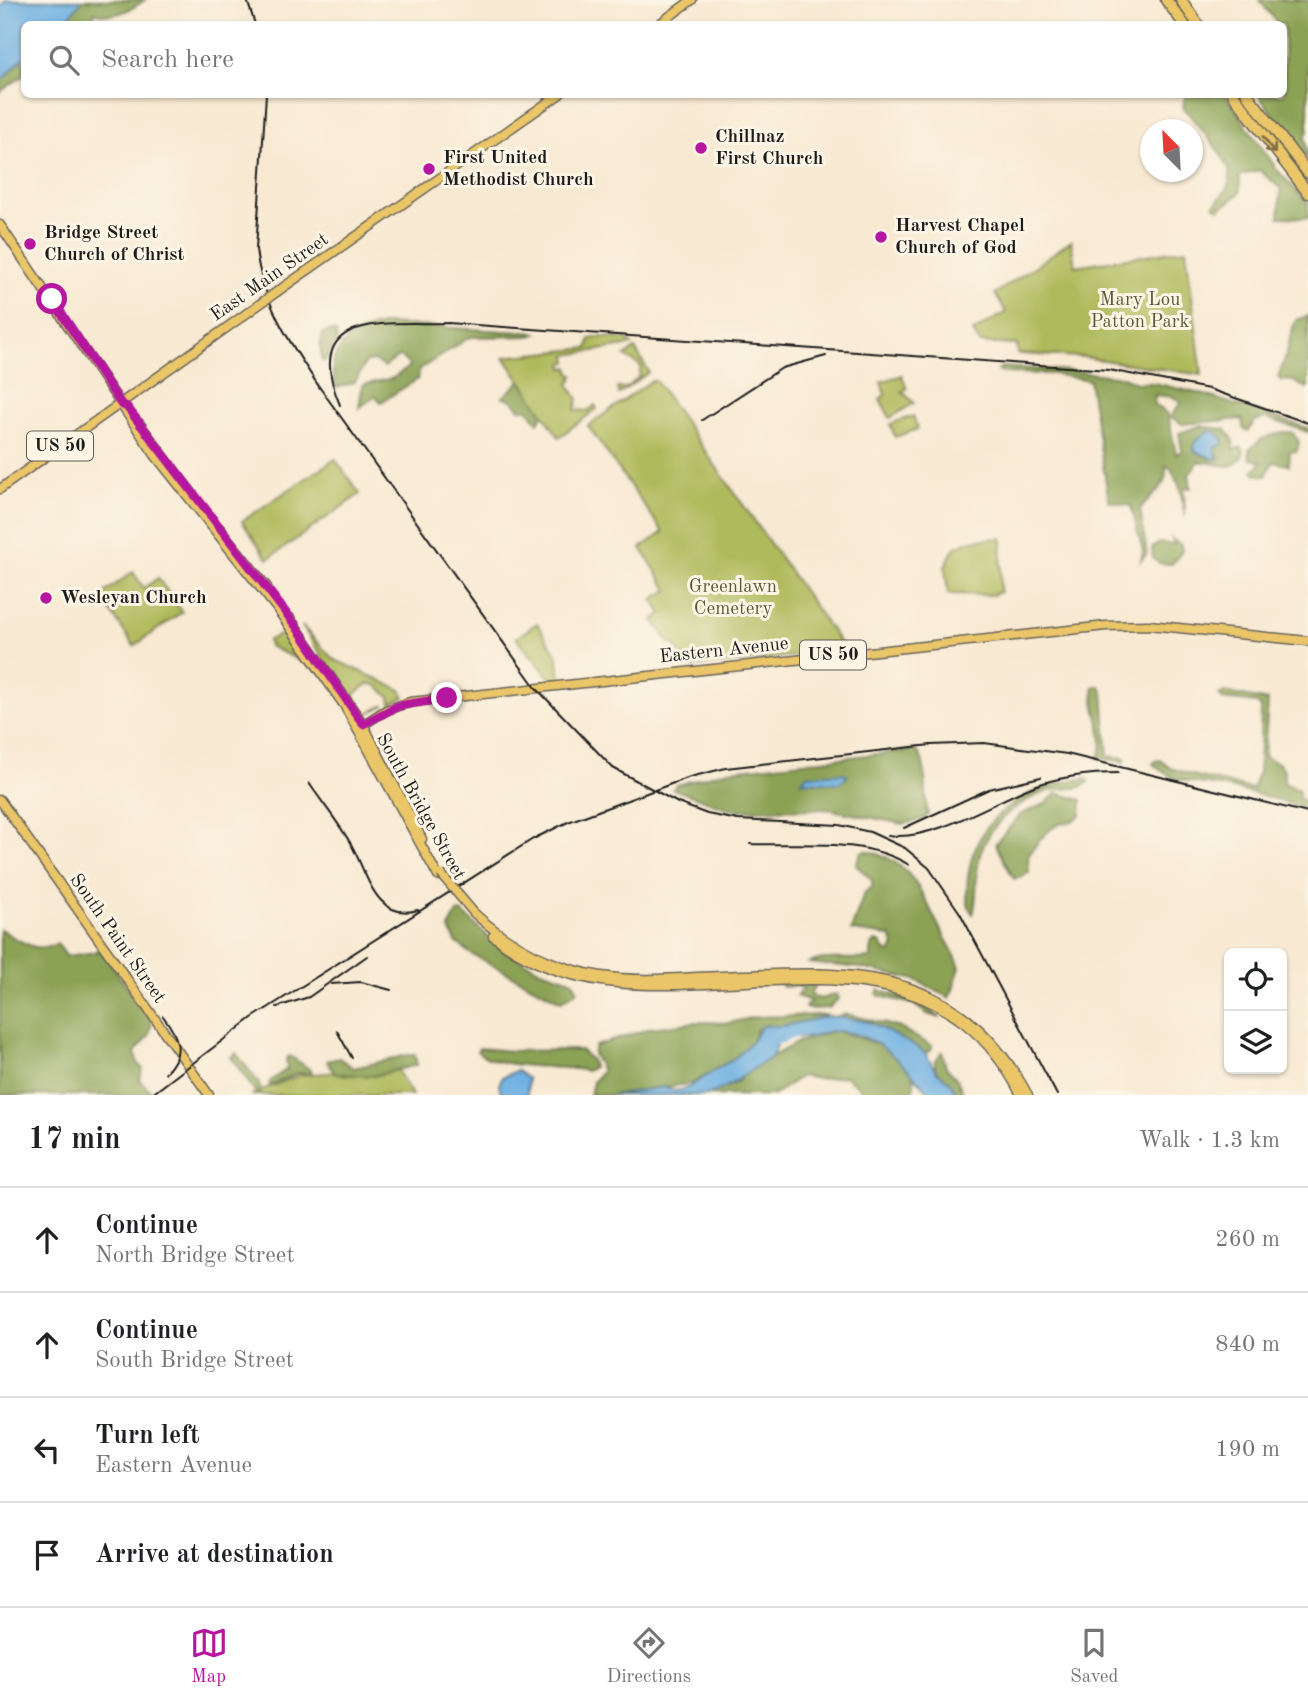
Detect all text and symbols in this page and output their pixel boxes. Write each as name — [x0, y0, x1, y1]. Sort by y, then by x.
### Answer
search box — [21, 21, 1287, 98]
icon: search — [45, 41, 83, 79]
text: Search here — [101, 47, 234, 73]
north arrow — [1140, 119, 1203, 182]
place label: Chillnaz First Church — [715, 128, 824, 169]
one-way arrow — [1262, 135, 1276, 154]
marker: Chillnaz First Church — [693, 140, 709, 156]
place label: First United Methodist Church — [443, 149, 594, 190]
marker: First United Methodist Church — [421, 161, 437, 177]
place label: Harvest Chapel Church of God — [895, 217, 1025, 258]
place label: Bridge Street Church of Christ — [44, 224, 184, 265]
marker: Harvest Chapel Church of God — [873, 229, 889, 245]
street label: East Main Street — [208, 230, 332, 326]
marker: Bridge Street Church of Christ — [22, 236, 38, 252]
route start — [36, 283, 67, 314]
park label: Mary Lou Patton Park — [1091, 291, 1190, 332]
road number: US 50 — [27, 432, 93, 461]
park label: Greenlawn Cemetery — [689, 578, 777, 619]
place label: Wesleyan Church — [60, 589, 207, 608]
marker: Wesleyan Church — [38, 590, 54, 606]
street label: Eastern Avenue — [658, 635, 790, 667]
road number: US 50 — [800, 640, 866, 670]
route end — [431, 682, 462, 713]
street label: South Bridge Street — [372, 731, 468, 883]
street label: South Paint Street — [65, 871, 169, 1007]
map controls — [1224, 948, 1287, 1074]
button: locate — [1224, 948, 1287, 1011]
button: layers — [1224, 1011, 1287, 1074]
text: 17 min — [28, 1125, 121, 1155]
text: Walk · 1.3 km — [1139, 1129, 1280, 1152]
text: Continue — [95, 1213, 198, 1239]
icon: ahead — [28, 1221, 66, 1259]
text: 260 m — [1215, 1228, 1280, 1251]
text: North Bridge Street — [95, 1244, 294, 1267]
text: Continue — [95, 1318, 198, 1344]
icon: ahead — [28, 1326, 66, 1364]
text: 840 m — [1215, 1333, 1280, 1356]
text: South Bridge Street — [95, 1349, 294, 1372]
text: Turn left — [95, 1423, 200, 1449]
icon: left — [28, 1431, 66, 1469]
text: 190 m — [1215, 1438, 1280, 1461]
text: Eastern Avenue — [95, 1454, 252, 1477]
icon: arrive — [28, 1536, 66, 1574]
text: Arrive at destination — [95, 1542, 334, 1568]
tab: Map — [190, 1624, 228, 1689]
tab: Directions — [607, 1624, 691, 1689]
tab: Saved — [1070, 1624, 1118, 1689]

